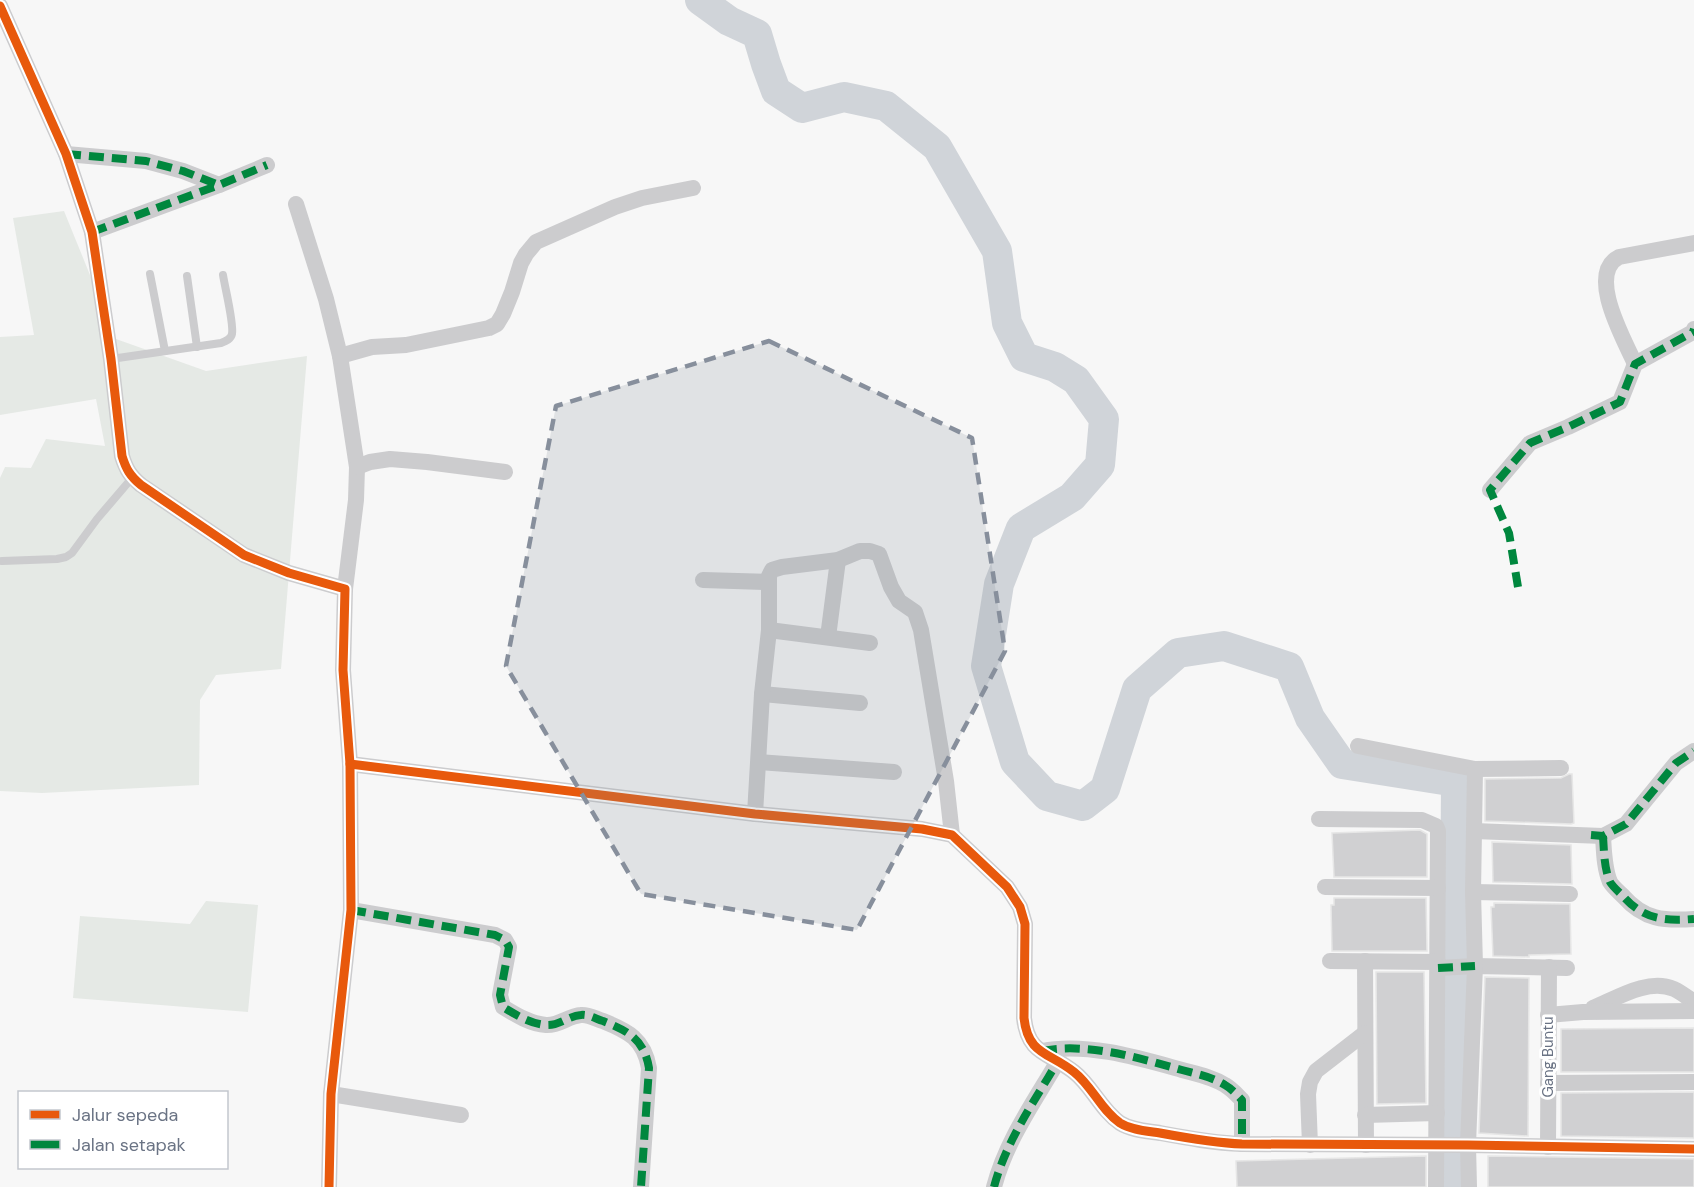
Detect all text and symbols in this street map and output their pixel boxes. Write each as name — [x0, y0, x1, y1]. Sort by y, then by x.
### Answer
street label: Gang Buntu — [1538, 1016, 1558, 1098]
legend — [18, 1091, 228, 1169]
text: Jalur sepeda — [72, 1103, 178, 1127]
text: Jalan setapak — [72, 1133, 186, 1157]

